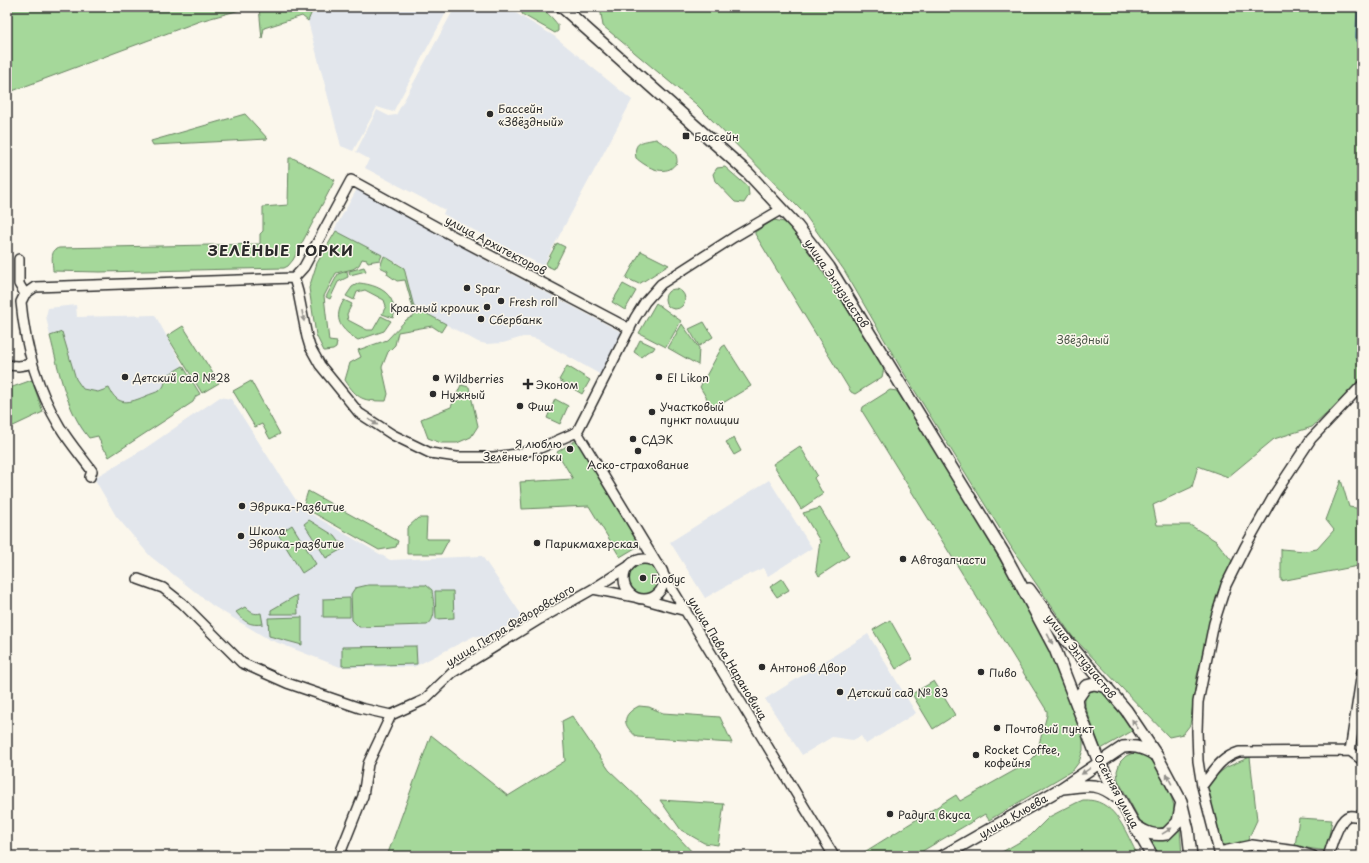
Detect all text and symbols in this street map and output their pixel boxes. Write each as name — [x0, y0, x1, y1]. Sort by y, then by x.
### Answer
place label: Бассейн «Звёздный» — [498, 100, 564, 130]
marker: Бассейн «Звёздный» — [485, 109, 495, 119]
place label: Бассейн — [694, 128, 739, 145]
marker: Бассейн — [681, 131, 691, 141]
street label: улица Архитекторов — [442, 211, 550, 279]
street label: улица Энтузиастов — [801, 235, 873, 331]
district label: ЗЕЛЁНЫЕ ГОРКИ — [207, 238, 354, 261]
place label: Spar — [475, 280, 500, 297]
marker: Spar — [462, 283, 472, 293]
place label: Fresh roll — [509, 293, 557, 310]
marker: Fresh roll — [496, 296, 506, 306]
place label: Красный кролик — [390, 299, 479, 316]
marker: Красный кролик — [482, 302, 492, 312]
one-way arrow — [300, 310, 306, 322]
place label: Сбербанк — [489, 311, 543, 328]
marker: Сбербанк — [476, 314, 486, 324]
park label: Звёздный — [1057, 331, 1109, 348]
place label: Детский сад №28 — [132, 369, 231, 386]
place label: El Likon — [667, 369, 709, 386]
place label: Wildberries — [444, 370, 504, 387]
marker: Детский сад №28 — [120, 372, 130, 382]
marker: El Likon — [654, 372, 664, 382]
marker: Wildberries — [431, 373, 441, 383]
place label: Эконом — [536, 376, 578, 393]
marker: Эконом — [523, 379, 533, 389]
place label: Нужный — [441, 386, 485, 403]
marker: Нужный — [428, 389, 438, 399]
place label: Фиш — [528, 398, 554, 415]
place label: Участковый пункт полиции — [660, 398, 739, 428]
marker: Фиш — [515, 401, 525, 411]
marker: Участковый пункт полиции — [647, 407, 657, 417]
one-way arrow — [367, 418, 378, 426]
place label: СДЭК — [641, 431, 674, 448]
marker: СДЭК — [628, 434, 638, 444]
place label: Я люблю Зелёные Горки — [483, 435, 562, 465]
marker: Я люблю Зелёные Горки — [565, 444, 575, 454]
marker: Аско-страхование — [633, 446, 643, 456]
place label: Аско-страхование — [587, 456, 689, 473]
place label: Эврика-Развитие — [250, 498, 345, 515]
marker: Эврика-Развитие — [237, 501, 247, 511]
place label: Школа Эврика-развитие — [249, 522, 344, 552]
marker: Школа Эврика-развитие — [236, 531, 246, 541]
place label: Парикмахерская — [545, 535, 639, 552]
marker: Парикмахерская — [532, 538, 542, 548]
place label: Автозапчасти — [911, 551, 986, 568]
marker: Автозапчасти — [898, 554, 908, 564]
place label: Глобус — [651, 570, 685, 587]
marker: Глобус — [638, 573, 648, 583]
street label: улица Петра Федоровского — [442, 580, 578, 670]
street label: улица Павла Нарановича — [684, 593, 772, 723]
street label: улица Энтузиастов — [1042, 610, 1120, 702]
one-way arrow — [1046, 633, 1053, 645]
place label: Антонов Двор — [770, 659, 847, 676]
marker: Антонов Двор — [757, 662, 767, 672]
place label: Пиво — [989, 664, 1017, 681]
marker: Пиво — [976, 667, 986, 677]
place label: Детский сад № 83 — [847, 684, 948, 701]
marker: Детский сад № 83 — [835, 687, 845, 697]
one-way arrow — [1131, 719, 1139, 729]
place label: Почтовый пункт — [1005, 720, 1094, 737]
marker: Почтовый пункт — [992, 723, 1002, 733]
place label: Rocket Coffee, кофейня — [984, 741, 1060, 771]
marker: Rocket Coffee, кофейня — [971, 750, 981, 760]
street label: Осенняя улица — [1090, 751, 1144, 831]
one-way arrow — [1081, 767, 1091, 775]
one-way arrow — [1166, 773, 1173, 785]
street label: улица Клюева — [976, 789, 1051, 843]
place label: Радуга вкуса — [898, 806, 971, 823]
marker: Радуга вкуса — [885, 809, 895, 819]
one-way arrow — [1161, 828, 1173, 835]

